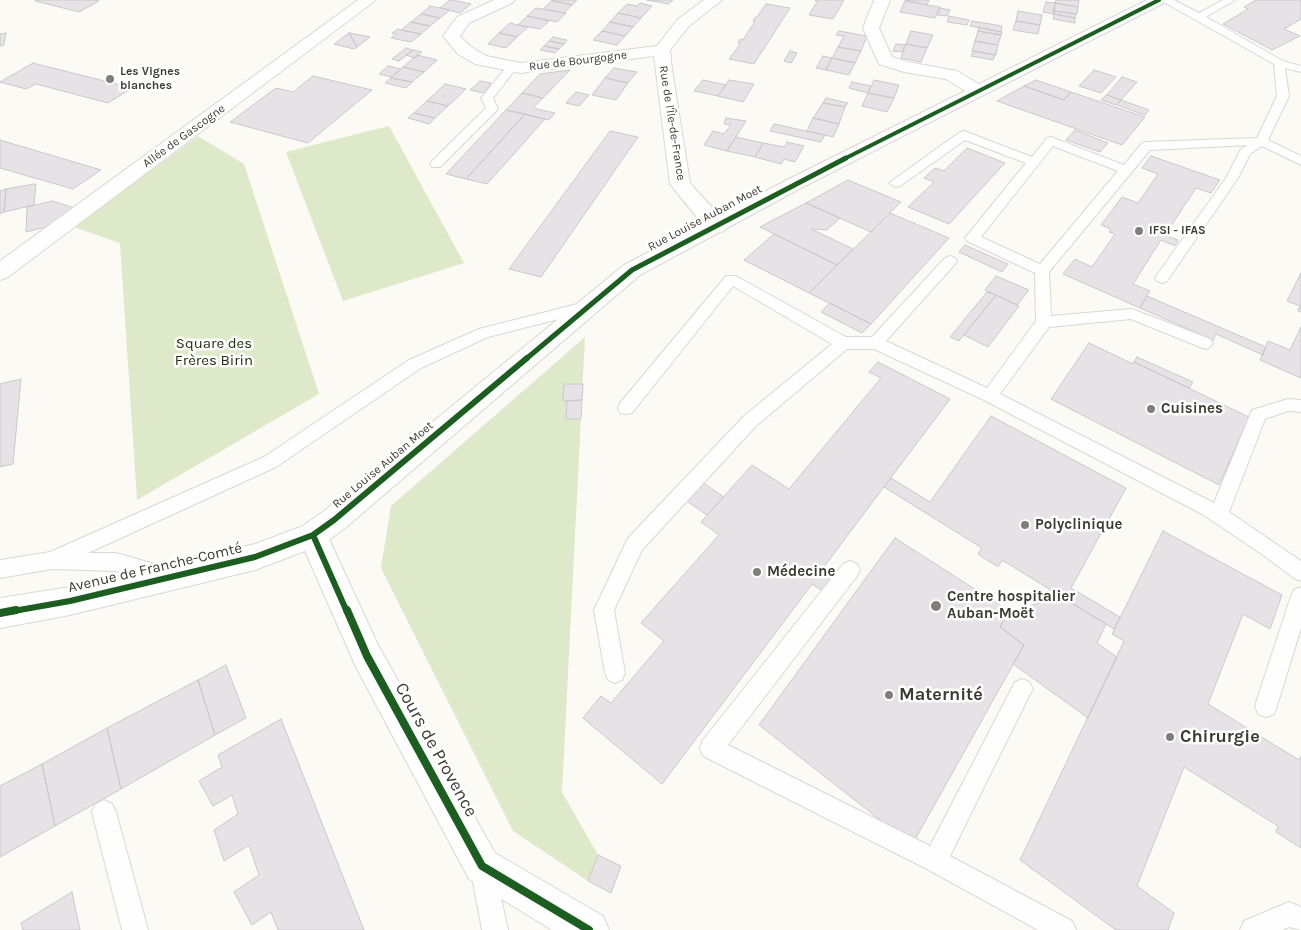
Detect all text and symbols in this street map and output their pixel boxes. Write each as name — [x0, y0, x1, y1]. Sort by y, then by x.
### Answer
street label: Rue de Bourgogne — [528, 48, 628, 74]
place label: Les Vignes blanches — [120, 65, 180, 93]
street label: Rue de l'Île-de-France — [656, 65, 688, 181]
marker: Les Vignes blanches — [104, 73, 116, 85]
street label: Allée de Gascogne — [140, 101, 228, 171]
street label: Rue Louise Auban Moet — [645, 182, 765, 254]
place label: IFSI - IFAS — [1149, 224, 1206, 238]
marker: IFSI - IFAS — [1133, 225, 1145, 237]
park label: Square des Frères Birin — [175, 335, 253, 370]
place label: Cuisines — [1161, 400, 1223, 418]
marker: Cuisines — [1145, 403, 1157, 415]
street label: Rue Louise Auban Moet — [330, 419, 436, 511]
place label: Polyclinique — [1035, 516, 1123, 534]
marker: Polyclinique — [1019, 519, 1031, 531]
street label: Avenue de Franche-Comté — [66, 539, 244, 597]
place label: Médecine — [767, 563, 835, 581]
marker: Médecine — [751, 566, 763, 578]
place label: Centre hospitalier Auban-Moët — [947, 588, 1075, 623]
marker: Centre hospitalier Auban-Moët — [929, 599, 943, 613]
street label: Cours de Provence — [390, 679, 482, 821]
place label: Maternité — [899, 684, 983, 706]
marker: Maternité — [883, 689, 895, 701]
place label: Chirurgie — [1180, 726, 1260, 748]
marker: Chirurgie — [1164, 731, 1176, 743]

